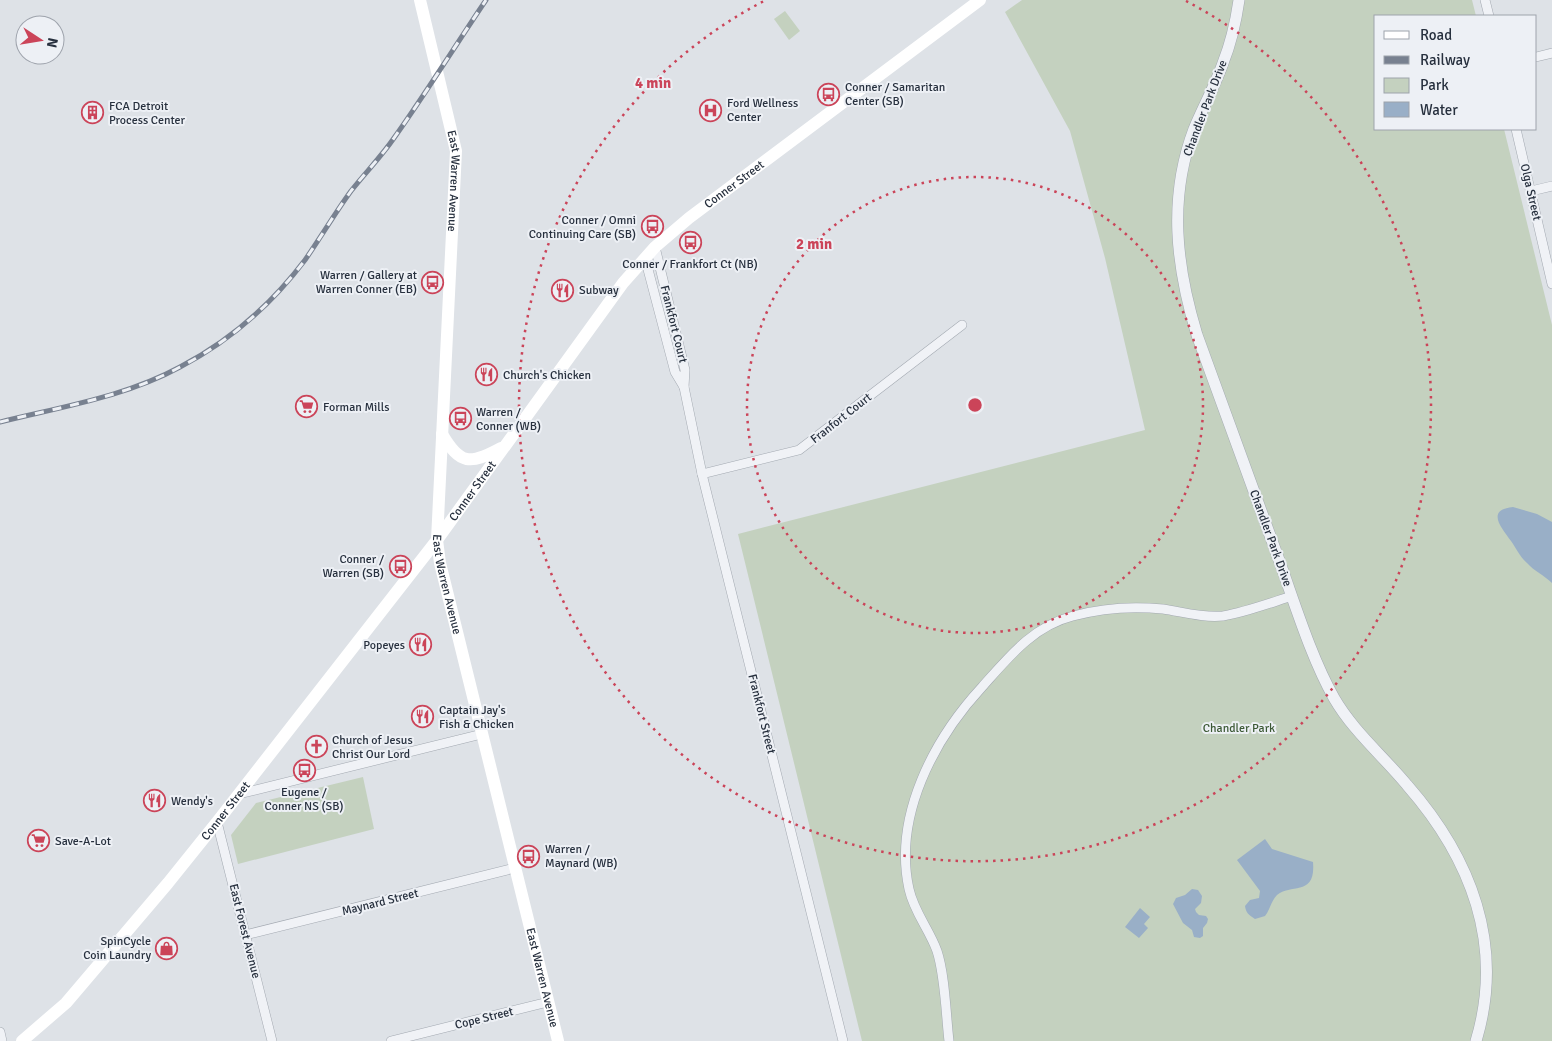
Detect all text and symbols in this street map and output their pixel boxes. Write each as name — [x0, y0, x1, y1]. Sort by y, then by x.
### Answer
north arrow — [15, 15, 65, 65]
legend — [1374, 15, 1537, 130]
text: Road — [1420, 26, 1452, 44]
text: N — [43, 36, 62, 49]
text: Railway — [1420, 51, 1470, 69]
street label: Chandler Park Drive — [1180, 58, 1231, 158]
text: 4 min — [635, 74, 671, 92]
text: Park — [1420, 76, 1449, 94]
place label: Conner / Samaritan Center (SB) — [845, 80, 945, 109]
bus stop icon: Conner / Samaritan Center (SB) — [817, 82, 841, 106]
place label: Ford Wellness Center — [727, 96, 798, 125]
hospital icon: Ford Wellness Center — [699, 98, 723, 122]
place label: FCA Detroit Process Center — [109, 99, 186, 128]
building icon: FCA Detroit Process Center — [81, 101, 105, 125]
text: Water — [1420, 101, 1458, 119]
street label: East Warren Avenue — [443, 129, 463, 232]
street label: Conner Street — [702, 157, 767, 212]
street label: Olga Street — [1517, 162, 1544, 222]
place label: Conner / Omni Continuing Care (SB) — [529, 213, 636, 242]
bus stop icon: Conner / Omni Continuing Care (SB) — [640, 215, 664, 239]
bus stop icon: Conner / Frankfort Ct (NB) — [678, 231, 702, 255]
text: 2 min — [796, 235, 832, 253]
place label: Conner / Frankfort Ct (NB) — [622, 257, 758, 272]
place label: Warren / Gallery at Warren Conner (EB) — [316, 268, 417, 297]
bus stop icon: Warren / Gallery at Warren Conner (EB) — [421, 270, 445, 294]
restaurant icon: Subway — [551, 278, 575, 302]
place label: Subway — [579, 283, 619, 298]
street label: Frankfort Court — [657, 284, 690, 364]
restaurant icon: Church's Chicken — [475, 363, 499, 387]
place label: Church's Chicken — [503, 368, 591, 383]
street label: Franfort Court — [808, 390, 875, 447]
supermarket icon: Forman Mills — [295, 395, 319, 419]
centre of rings — [966, 396, 984, 414]
place label: Forman Mills — [323, 400, 390, 415]
place label: Warren / Conner (WB) — [476, 405, 541, 434]
bus stop icon: Warren / Conner (WB) — [448, 407, 472, 431]
street label: Conner Street — [446, 458, 500, 524]
street label: Chandler Park Drive — [1246, 488, 1295, 589]
street label: East Warren Avenue — [429, 534, 464, 636]
place label: Conner / Warren (SB) — [322, 552, 384, 581]
bus stop icon: Conner / Warren (SB) — [388, 554, 412, 578]
restaurant icon: Popeyes — [409, 633, 433, 657]
place label: Popeyes — [363, 638, 405, 653]
street label: Frankfort Street — [744, 673, 779, 756]
place label: Captain Jay's Fish & Chicken — [439, 703, 514, 732]
restaurant icon: Captain Jay's Fish & Chicken — [411, 705, 435, 729]
park label: Chandler Park — [1203, 721, 1275, 736]
place label: Church of Jesus Christ Our Lord — [332, 733, 413, 762]
church icon: Church of Jesus Christ Our Lord — [304, 735, 328, 759]
bus stop icon: Eugene / Conner NS (SB) — [292, 759, 316, 783]
street label: Conner Street — [198, 779, 254, 844]
place label: Eugene / Conner NS (SB) — [265, 785, 343, 814]
restaurant icon: Wendy's — [143, 789, 167, 813]
place label: Wendy's — [171, 794, 213, 809]
supermarket icon: Save-A-Lot — [27, 829, 51, 853]
place label: Save-A-Lot — [55, 834, 111, 849]
place label: Warren / Maynard (WB) — [545, 842, 618, 871]
bus stop icon: Warren / Maynard (WB) — [517, 844, 541, 868]
street label: East Forest Avenue — [226, 882, 264, 980]
street label: Maynard Street — [340, 886, 420, 919]
street label: East Warren Avenue — [522, 926, 561, 1029]
place label: SpinCycle Coin Laundry — [83, 934, 151, 963]
shop icon: SpinCycle Coin Laundry — [155, 936, 179, 960]
street label: Cope Street — [453, 1004, 515, 1033]

